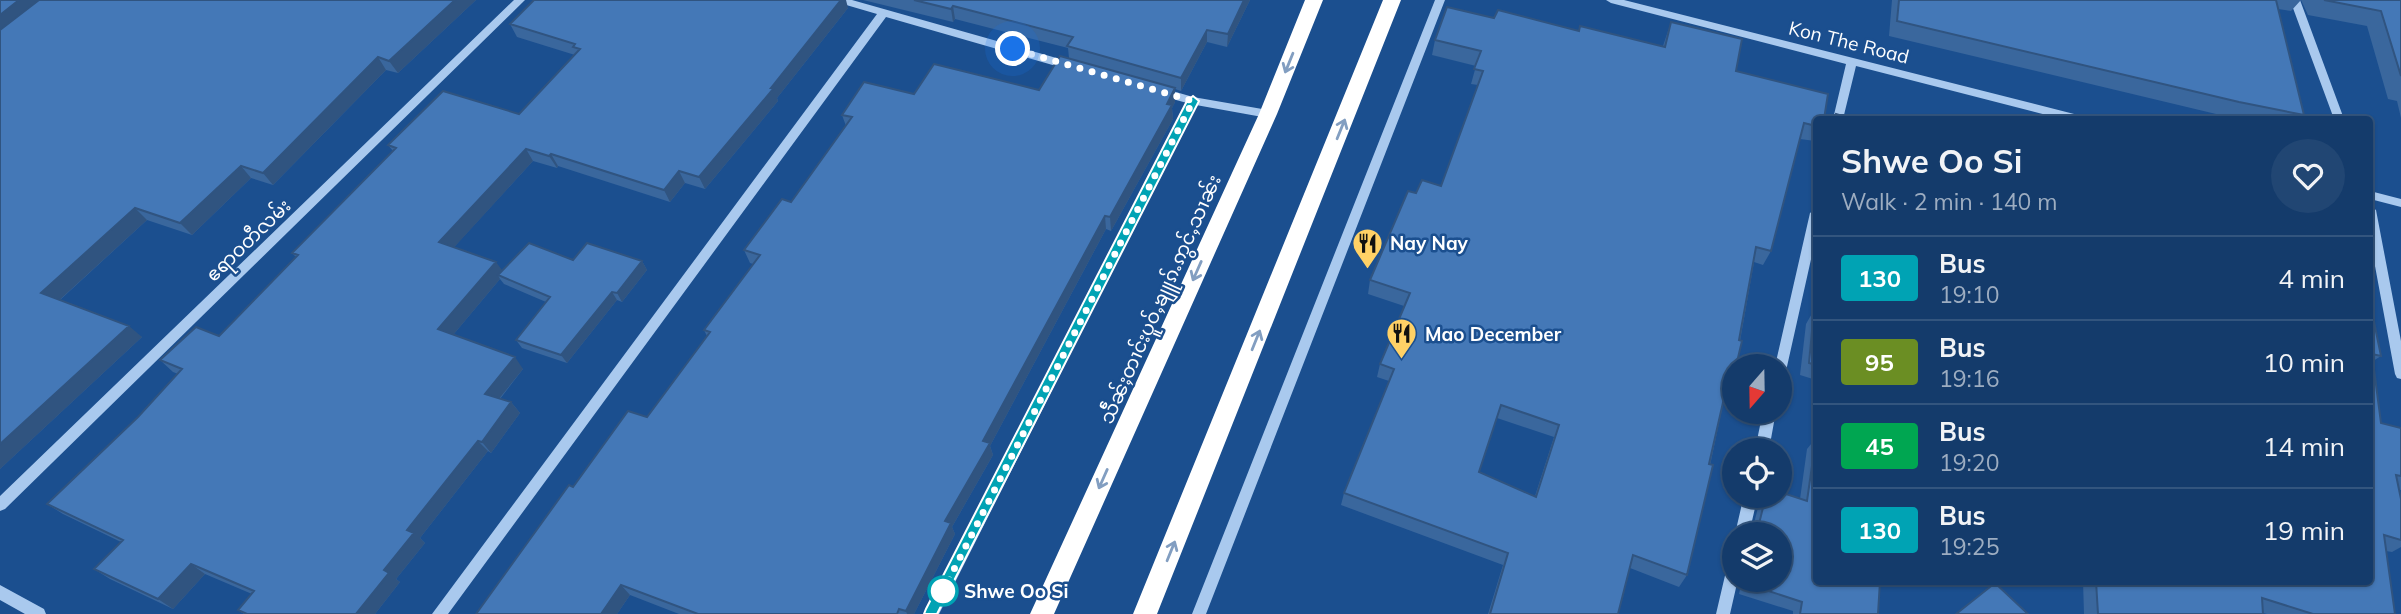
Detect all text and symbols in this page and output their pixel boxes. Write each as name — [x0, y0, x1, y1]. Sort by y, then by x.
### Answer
street label: Kon The Road — [1786, 15, 1912, 69]
your location — [995, 31, 1030, 66]
one-way arrow — [1281, 52, 1294, 74]
one-way arrow — [1335, 118, 1348, 140]
button: heart — [2271, 139, 2345, 213]
text: Shwe Oo Si — [1841, 140, 2022, 181]
street label: သဵႅၼ်ႈတၢင်းပူဝ်ႇၶျူၵ်ႉဢွင်ႇသၢၼ်း — [1092, 170, 1230, 429]
text: Walk · 2 min · 140 m — [1841, 187, 2058, 216]
street label: ဧရာဝတီလမ်း — [199, 192, 298, 289]
restaurant icon: Nay Nay — [1350, 226, 1384, 270]
place label: Nay Nay — [1390, 231, 1469, 255]
text: Bus — [1939, 247, 1985, 280]
one-way arrow — [1190, 260, 1203, 282]
text: 4 min — [2278, 262, 2345, 295]
text: 130 — [1858, 263, 1901, 293]
text: 19:10 — [1939, 280, 1999, 309]
restaurant icon: Mao December — [1385, 317, 1419, 361]
place label: Mao December — [1425, 322, 1562, 346]
one-way arrow — [1250, 329, 1263, 351]
text: Bus — [1939, 331, 1985, 364]
text: 10 min — [2263, 346, 2345, 379]
text: 95 — [1865, 347, 1894, 377]
north arrow — [1722, 354, 1792, 424]
map controls — [1722, 354, 1792, 592]
text: 19:16 — [1939, 364, 1999, 393]
text: Bus — [1939, 415, 1985, 448]
text: 14 min — [2263, 430, 2345, 463]
text: 45 — [1865, 431, 1894, 461]
button: locate — [1722, 438, 1792, 508]
text: 19:20 — [1939, 448, 1999, 477]
one-way arrow — [1096, 468, 1109, 489]
text: Bus — [1939, 499, 1985, 532]
text: 19 min — [2263, 514, 2345, 547]
text: 130 — [1858, 515, 1901, 545]
button: layers — [1722, 522, 1792, 592]
text: 19:25 — [1939, 532, 1999, 561]
one-way arrow — [1165, 540, 1178, 562]
marker: Shwe Oo Si — [928, 576, 958, 606]
place label: Shwe Oo Si — [964, 579, 1068, 603]

